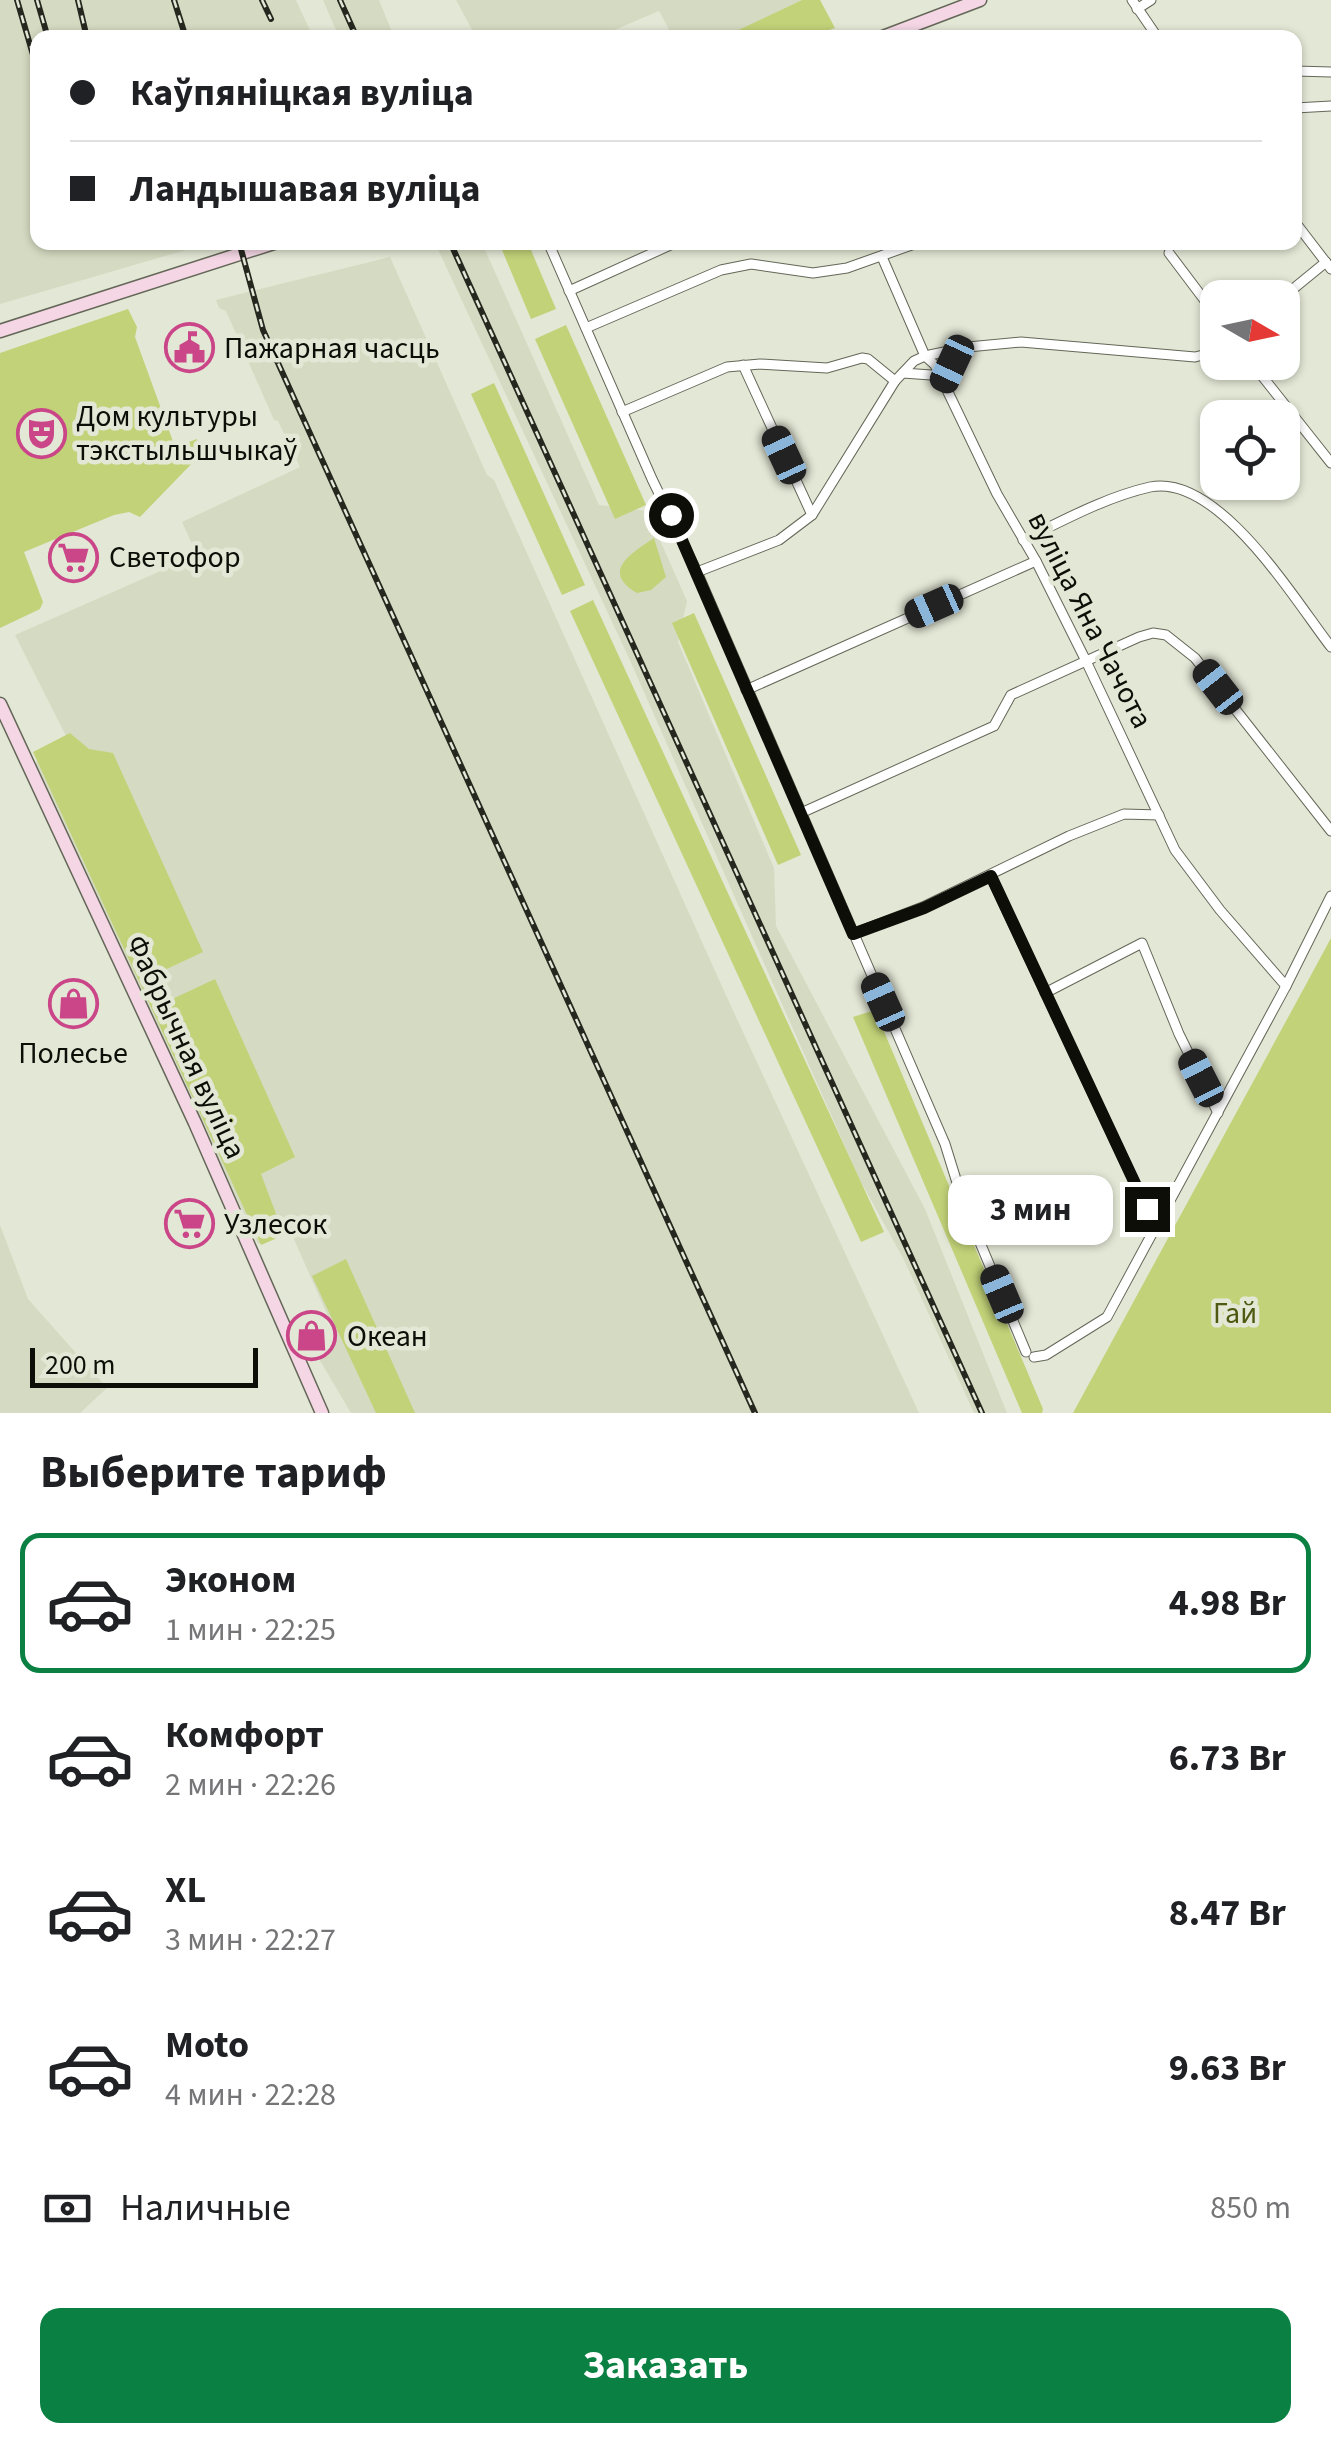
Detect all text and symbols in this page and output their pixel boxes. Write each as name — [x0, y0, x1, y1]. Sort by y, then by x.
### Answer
text: Каўпяніцкая вуліца — [130, 66, 474, 120]
text: Ландышавая вуліца — [130, 162, 481, 216]
north arrow — [1200, 280, 1300, 380]
map controls — [1200, 280, 1300, 500]
public building icon: Пажарная часць — [163, 322, 215, 374]
place label: Пажарная часць — [224, 327, 440, 370]
car — [926, 330, 978, 398]
place label: Дом культуры тэкстыльшчыкаў — [76, 395, 297, 472]
button: locate — [1200, 400, 1300, 500]
theatre icon: Дом культуры тэкстыльшчыкаў — [15, 407, 67, 459]
car — [758, 421, 810, 489]
route start — [649, 493, 694, 538]
street label: вуліца Яна Чачота — [1017, 504, 1163, 736]
supermarket icon: Светофор — [48, 531, 100, 583]
place label: Светофор — [109, 536, 241, 579]
car — [900, 580, 968, 632]
car — [1188, 654, 1248, 720]
street label: Фабрычная вуліца — [115, 928, 257, 1166]
car — [857, 968, 909, 1036]
shop icon: Полесье — [47, 978, 99, 1030]
place label: Полесье — [18, 1032, 128, 1075]
car — [1174, 1044, 1228, 1112]
callout: 3 мин — [947, 1174, 1112, 1244]
text: 3 мин — [990, 1187, 1071, 1233]
route end — [1125, 1187, 1170, 1232]
supermarket icon: Узлесок — [163, 1198, 215, 1250]
place label: Узлесок — [224, 1203, 327, 1246]
car — [976, 1261, 1028, 1327]
park label: Гай — [1213, 1292, 1257, 1335]
shop icon: Океан — [286, 1310, 338, 1362]
place label: Океан — [347, 1315, 428, 1358]
scale bar — [30, 1343, 258, 1388]
text: 200 m — [45, 1345, 116, 1385]
text: Выберите тариф — [40, 1441, 387, 1505]
text: Эконом — [165, 1553, 296, 1607]
icon: car — [45, 1558, 135, 1648]
text: 4.98 Br — [1169, 1576, 1286, 1630]
text: 1 мин · 22:25 — [165, 1607, 336, 1653]
text: Комфорт — [165, 1708, 324, 1762]
icon: car — [45, 1713, 135, 1803]
text: 6.73 Br — [1169, 1731, 1286, 1785]
text: 2 мин · 22:26 — [165, 1762, 336, 1808]
text: XL — [165, 1863, 206, 1917]
icon: car — [45, 1868, 135, 1958]
text: 8.47 Br — [1169, 1886, 1286, 1940]
text: 3 мин · 22:27 — [165, 1917, 336, 1963]
text: Moto — [165, 2018, 249, 2072]
icon: car — [45, 2023, 135, 2113]
text: 9.63 Br — [1169, 2041, 1286, 2095]
text: 4 мин · 22:28 — [165, 2072, 336, 2118]
icon: cash — [40, 2181, 95, 2236]
text: Наличные — [120, 2181, 291, 2235]
text: 850 m — [1210, 2185, 1291, 2231]
button: Заказать — [40, 2308, 1291, 2423]

